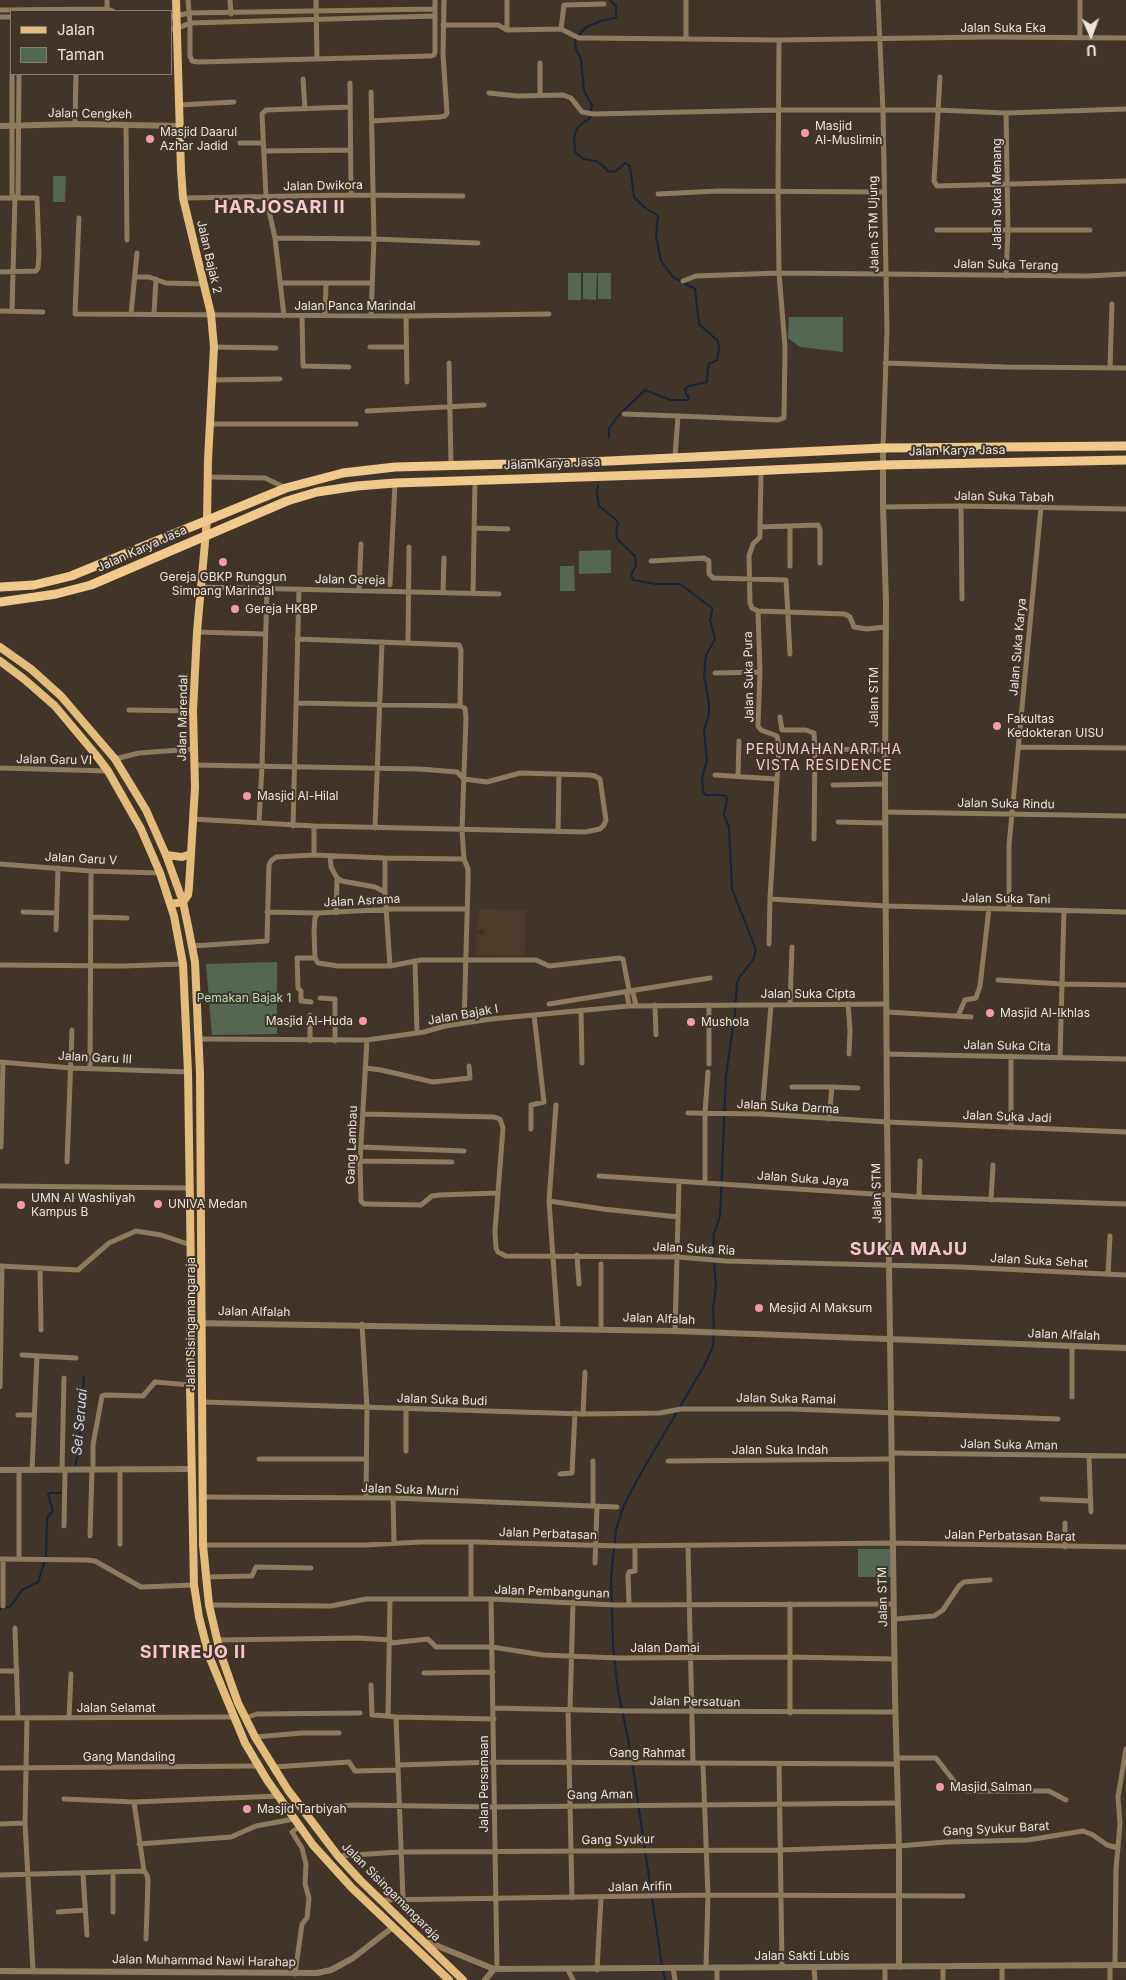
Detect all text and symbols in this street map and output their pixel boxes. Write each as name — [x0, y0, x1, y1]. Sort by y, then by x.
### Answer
legend — [10, 10, 172, 75]
north arrow — [1066, 10, 1116, 60]
text: Jalan — [57, 20, 95, 39]
street label: Jalan Suka Eka — [960, 21, 1046, 35]
text: U — [1086, 42, 1097, 59]
text: Taman — [57, 45, 104, 64]
street label: Jalan Cengkeh — [48, 106, 132, 122]
place label: Masjid Al-Muslimin — [815, 119, 882, 147]
place label: Masjid Daarul Azhar Jadid — [160, 125, 237, 153]
marker: Masjid Al-Muslimin — [799, 127, 811, 139]
marker: Masjid Daarul Azhar Jadid — [144, 133, 156, 145]
street label: Jalan Suka Menang — [990, 138, 1004, 250]
street label: Jalan STM Ujung — [866, 176, 882, 272]
street label: Jalan Dwikora — [283, 178, 363, 194]
district label: HARJOSARI II — [213, 197, 347, 219]
street label: Jalan Bajak 2 — [194, 219, 224, 295]
street label: Jalan Suka Terang — [954, 257, 1058, 273]
street label: Jalan Panca Marindal — [294, 299, 416, 313]
street label: Jalan Karya Jasa — [909, 443, 1005, 459]
street label: Jalan Karya Jasa — [503, 455, 601, 473]
street label: Jalan Suka Tabah — [954, 489, 1054, 505]
street label: Jalan Karya Jasa — [95, 523, 189, 575]
marker: Gereja GBKP Runggun Simpang Marindal — [217, 556, 229, 568]
place label: Gereja GBKP Runggun Simpang Marindal — [159, 570, 287, 598]
street label: Jalan Gereja — [315, 572, 385, 588]
street label: Jalan Suka Karya — [1007, 597, 1029, 697]
place label: Gereja HKBP — [245, 602, 318, 616]
marker: Gereja HKBP — [229, 603, 241, 615]
street label: Jalan Suka Pura — [741, 631, 757, 723]
street label: Jalan STM — [867, 667, 881, 727]
street label: Jalan Marendal — [175, 675, 191, 761]
place label: Fakultas Kedokteran UISU — [1007, 712, 1104, 740]
marker: Fakultas Kedokteran UISU — [991, 720, 1003, 732]
district label: PERUMAHAN ARTHA VISTA RESIDENCE — [744, 742, 904, 774]
street label: Jalan Garu VI — [16, 752, 92, 768]
place label: Masjid Al-Hilal — [257, 789, 339, 803]
marker: Masjid Al-Hilal — [241, 790, 253, 802]
street label: Jalan Suka Rindu — [957, 796, 1055, 812]
street label: Jalan Garu V — [44, 850, 118, 868]
street label: Jalan Suka Tani — [961, 891, 1051, 907]
street label: Jalan Asrama — [323, 892, 401, 910]
street label: Jalan Suka Cipta — [761, 987, 855, 1001]
park label: Pemakan Bajak 1 — [197, 991, 291, 1005]
street label: Jalan Bajak I — [427, 1002, 499, 1028]
place label: Masjid Al-Ikhlas — [1000, 1006, 1090, 1020]
marker: Masjid Al-Ikhlas — [984, 1007, 996, 1019]
place label: Masjid Al-Huda — [266, 1014, 353, 1028]
marker: Masjid Al-Huda — [357, 1015, 369, 1027]
place label: Mushola — [701, 1015, 749, 1029]
marker: Mushola — [685, 1016, 697, 1028]
street label: Jalan Suka Cita — [963, 1038, 1051, 1054]
street label: Jalan Garu III — [58, 1049, 132, 1067]
street label: Jalan Suka Darma — [736, 1097, 840, 1117]
street label: Gang Lambau — [343, 1105, 361, 1185]
street label: Jalan Suka Jadi — [962, 1108, 1052, 1126]
street label: Jalan STM — [869, 1163, 885, 1223]
street label: Jalan Suka Jaya — [757, 1169, 849, 1189]
place label: UMN Al Washliyah Kampus B — [31, 1191, 135, 1219]
place label: UNIVA Medan — [168, 1197, 247, 1211]
marker: UNIVA Medan — [152, 1198, 164, 1210]
marker: UMN Al Washliyah Kampus B — [15, 1199, 27, 1211]
district label: SUKA MAJU — [849, 1239, 969, 1261]
street label: Jalan Suka Ria — [652, 1240, 736, 1258]
street label: Jalan Suka Sehat — [990, 1251, 1088, 1271]
street label: Jalan Sisingamangaraja — [184, 1257, 198, 1391]
place label: Mesjid Al Maksum — [769, 1301, 872, 1315]
marker: Mesjid Al Maksum — [753, 1302, 765, 1314]
street label: Jalan Alfalah — [218, 1304, 290, 1320]
street label: Jalan Alfalah — [622, 1311, 696, 1327]
street label: Jalan Alfalah — [1027, 1327, 1101, 1343]
water label: Sei Seruai — [69, 1388, 91, 1456]
street label: Jalan Suka Budi — [397, 1391, 487, 1409]
street label: Jalan Suka Ramai — [736, 1391, 836, 1407]
street label: Jalan Suka Aman — [960, 1437, 1058, 1453]
street label: Jalan Suka Indah — [732, 1443, 828, 1457]
street label: Jalan Suka Murni — [361, 1481, 459, 1499]
street label: Jalan Perbatasan — [499, 1525, 597, 1543]
street label: Jalan Perbatasan Barat — [944, 1528, 1076, 1544]
street label: Jalan STM — [875, 1567, 891, 1627]
street label: Jalan Pembangunan — [494, 1583, 610, 1601]
street label: Jalan Damai — [630, 1641, 700, 1655]
district label: SITIREJO II — [138, 1642, 248, 1664]
street label: Jalan Persatuan — [650, 1694, 740, 1710]
street label: Jalan Selamat — [76, 1701, 156, 1715]
street label: Jalan Persamaan — [477, 1736, 491, 1832]
street label: Gang Rahmat — [609, 1746, 685, 1760]
street label: Gang Mandaling — [83, 1750, 175, 1764]
place label: Masjid Salman — [950, 1780, 1032, 1794]
marker: Masjid Salman — [934, 1781, 946, 1793]
street label: Gang Aman — [567, 1787, 633, 1803]
place label: Masjid Tarbiyah — [257, 1802, 347, 1816]
marker: Masjid Tarbiyah — [241, 1803, 253, 1815]
street label: Gang Syukur Barat — [942, 1819, 1050, 1839]
street label: Gang Syukur — [581, 1832, 655, 1848]
street label: Jalan Sisingamangaraja — [339, 1840, 443, 1944]
street label: Jalan Arifin — [608, 1879, 672, 1895]
street label: Jalan Sakti Lubis — [754, 1949, 850, 1963]
street label: Jalan Muhammad Nawi Harahap — [112, 1952, 296, 1970]

